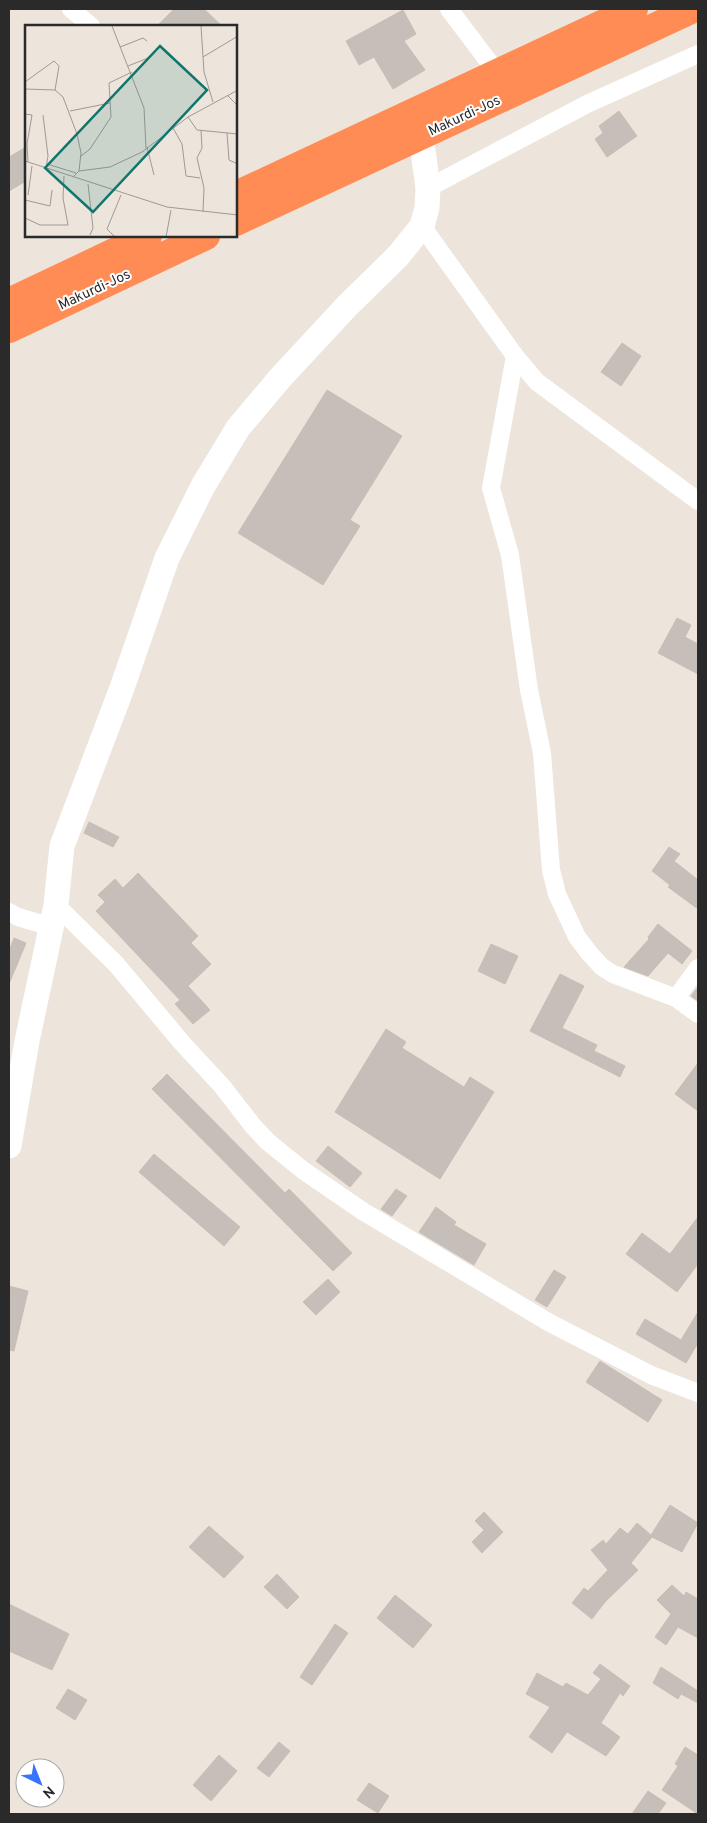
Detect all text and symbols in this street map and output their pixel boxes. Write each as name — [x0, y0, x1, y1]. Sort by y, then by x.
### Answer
inset map — [25, 25, 238, 238]
street label: Makurdi-Jos — [426, 92, 503, 140]
street label: Makurdi-Jos — [56, 266, 133, 314]
north arrow — [15, 1758, 65, 1808]
text: N — [38, 1782, 57, 1801]

